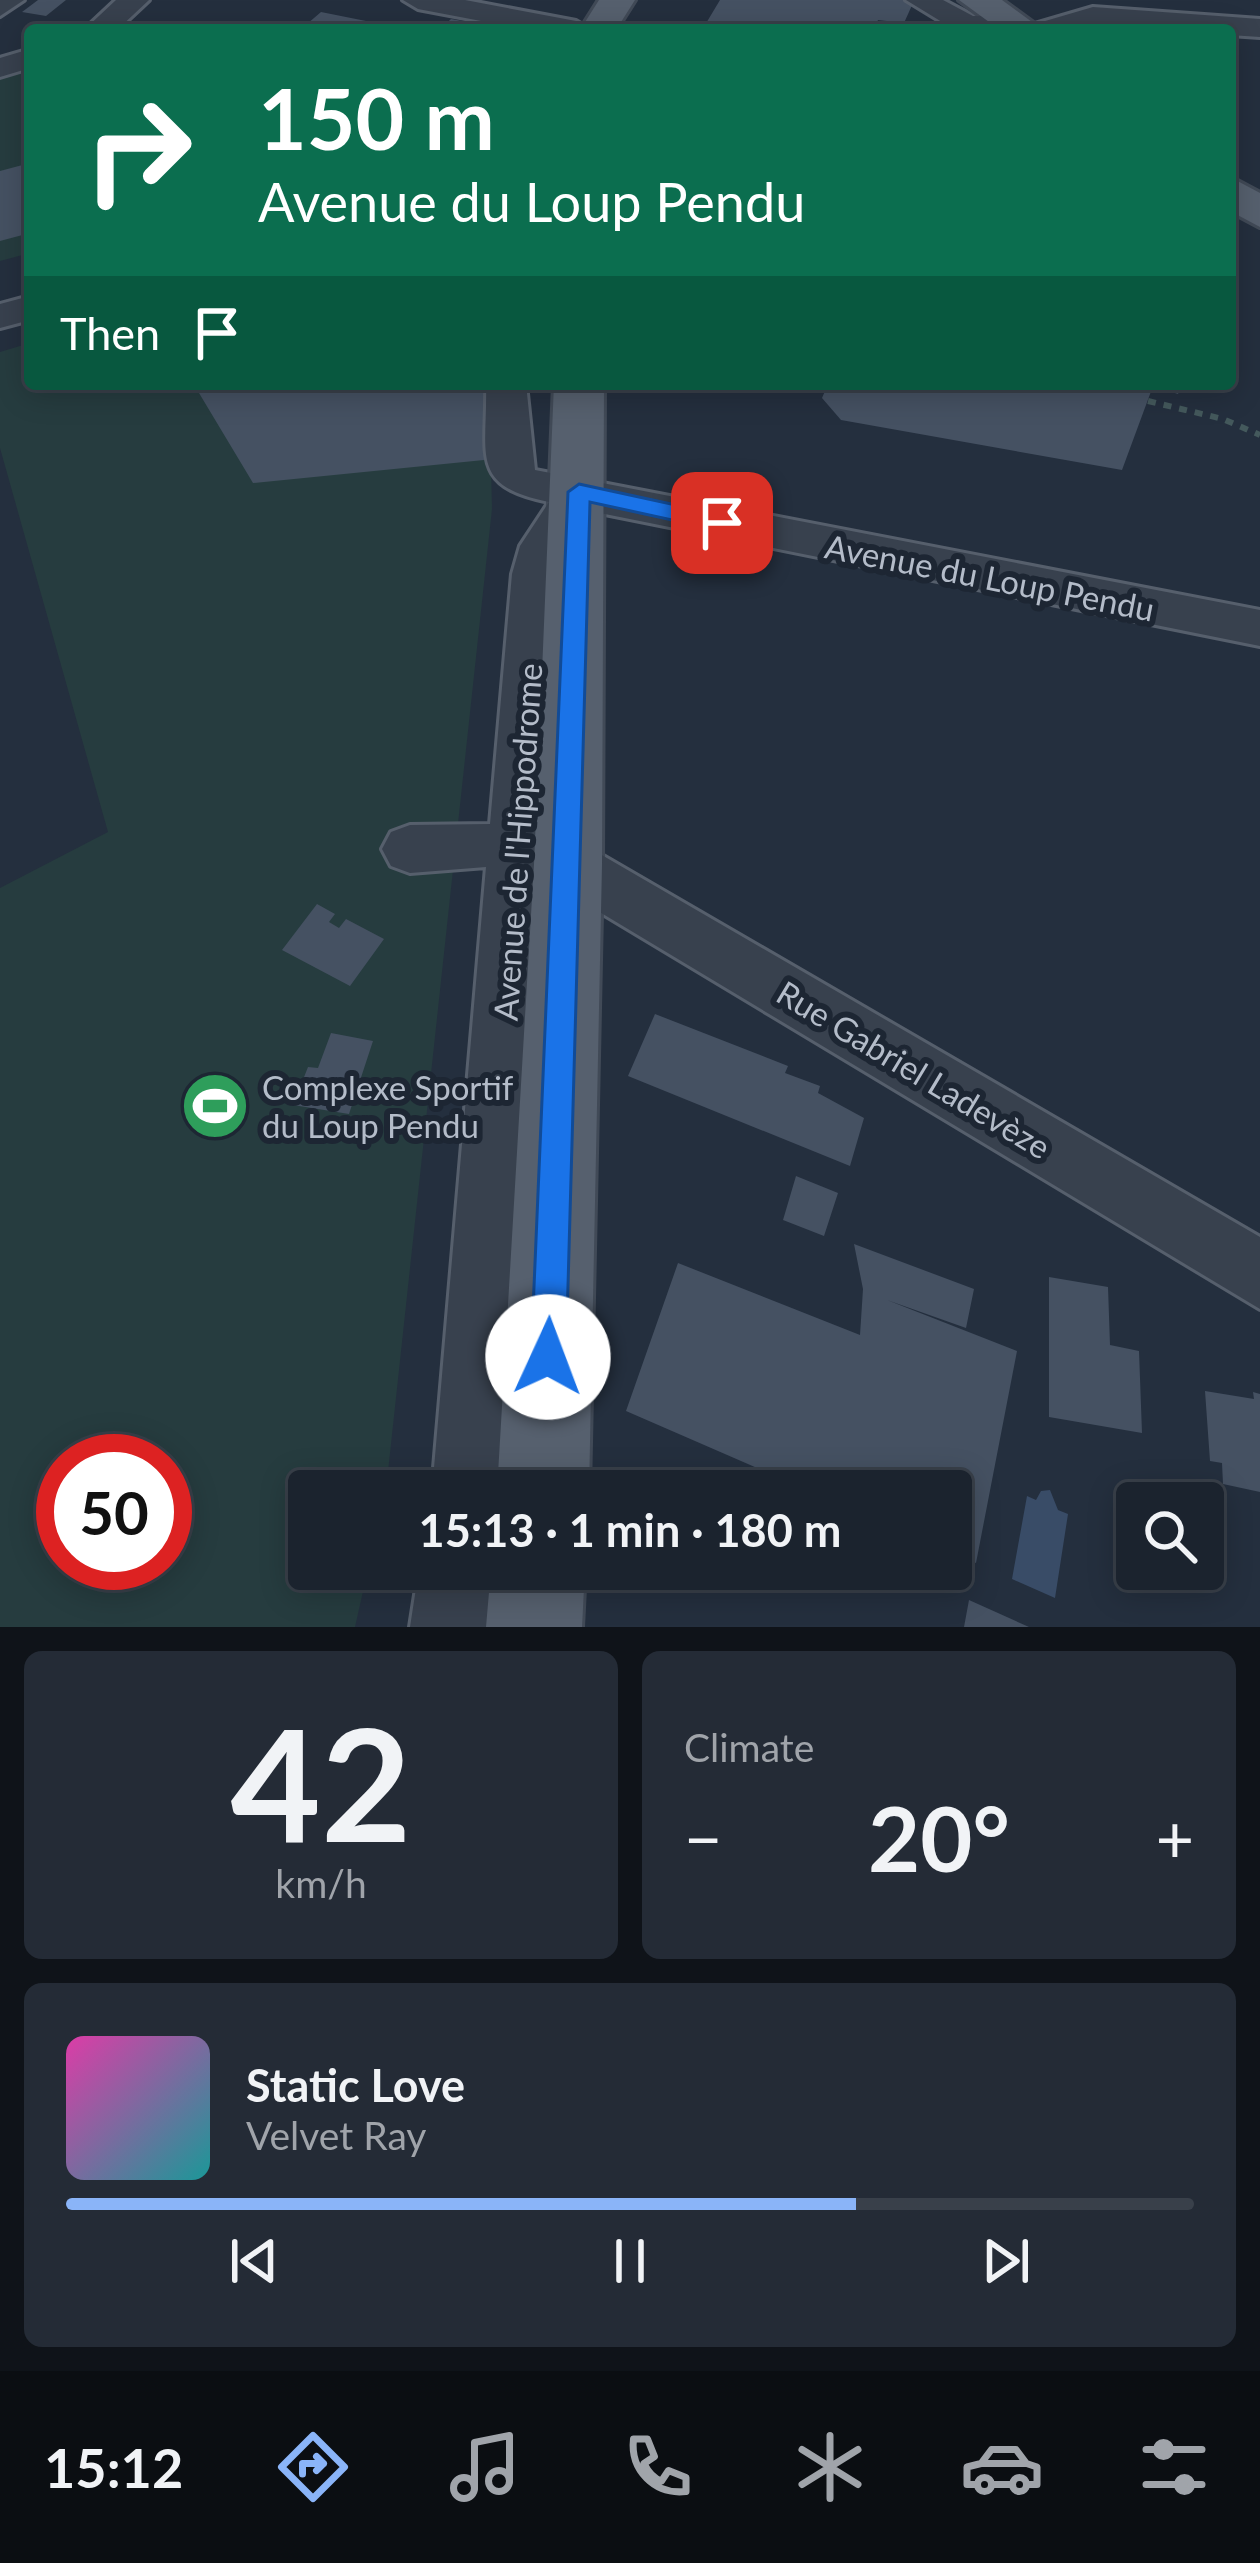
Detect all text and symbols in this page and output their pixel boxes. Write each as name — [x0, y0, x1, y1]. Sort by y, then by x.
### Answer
text: 150 m — [258, 67, 495, 168]
icon: right — [60, 72, 216, 228]
text: Avenue du Loup Pendu — [258, 169, 805, 234]
icon: arrive — [184, 300, 250, 366]
text: Then — [60, 306, 160, 360]
pin — [671, 472, 773, 574]
icon: arrive — [689, 490, 755, 556]
street label: Avenue du Loup Pendu — [822, 525, 1158, 629]
street label: Avenue de l'Hippodrome — [485, 662, 549, 1022]
street label: Rue Gabriel Ladevèze — [770, 972, 1058, 1166]
place label: Complexe Sportif du Loup Pendu — [262, 1067, 514, 1145]
sports icon: Complexe Sportif du Loup Pendu — [180, 1071, 250, 1141]
position arrow — [485, 1294, 611, 1420]
speed limit sign: 50 — [36, 1434, 192, 1590]
map controls — [1116, 1482, 1224, 1590]
button: search — [1116, 1482, 1224, 1590]
text: 15:13 · 1 min · 180 m — [419, 1503, 841, 1557]
text: 42 — [231, 1688, 411, 1875]
text: Climate — [684, 1724, 814, 1770]
text: 20° — [868, 1783, 1010, 1891]
text: − — [684, 1798, 722, 1877]
text: + — [1156, 1798, 1194, 1877]
text: km/h — [275, 1860, 367, 1906]
text: Static Love — [246, 2058, 465, 2112]
text: Velvet Ray — [246, 2112, 426, 2158]
icon: previous — [221, 2228, 287, 2294]
icon: pause — [597, 2228, 663, 2294]
icon: next — [973, 2228, 1039, 2294]
icon: directions — [271, 2425, 355, 2509]
icon: music — [443, 2425, 527, 2509]
icon: phone — [616, 2425, 700, 2509]
icon: climate — [788, 2425, 872, 2509]
icon: car — [960, 2425, 1044, 2509]
icon: filters — [1132, 2425, 1216, 2509]
text: 15:12 — [44, 2435, 183, 2500]

